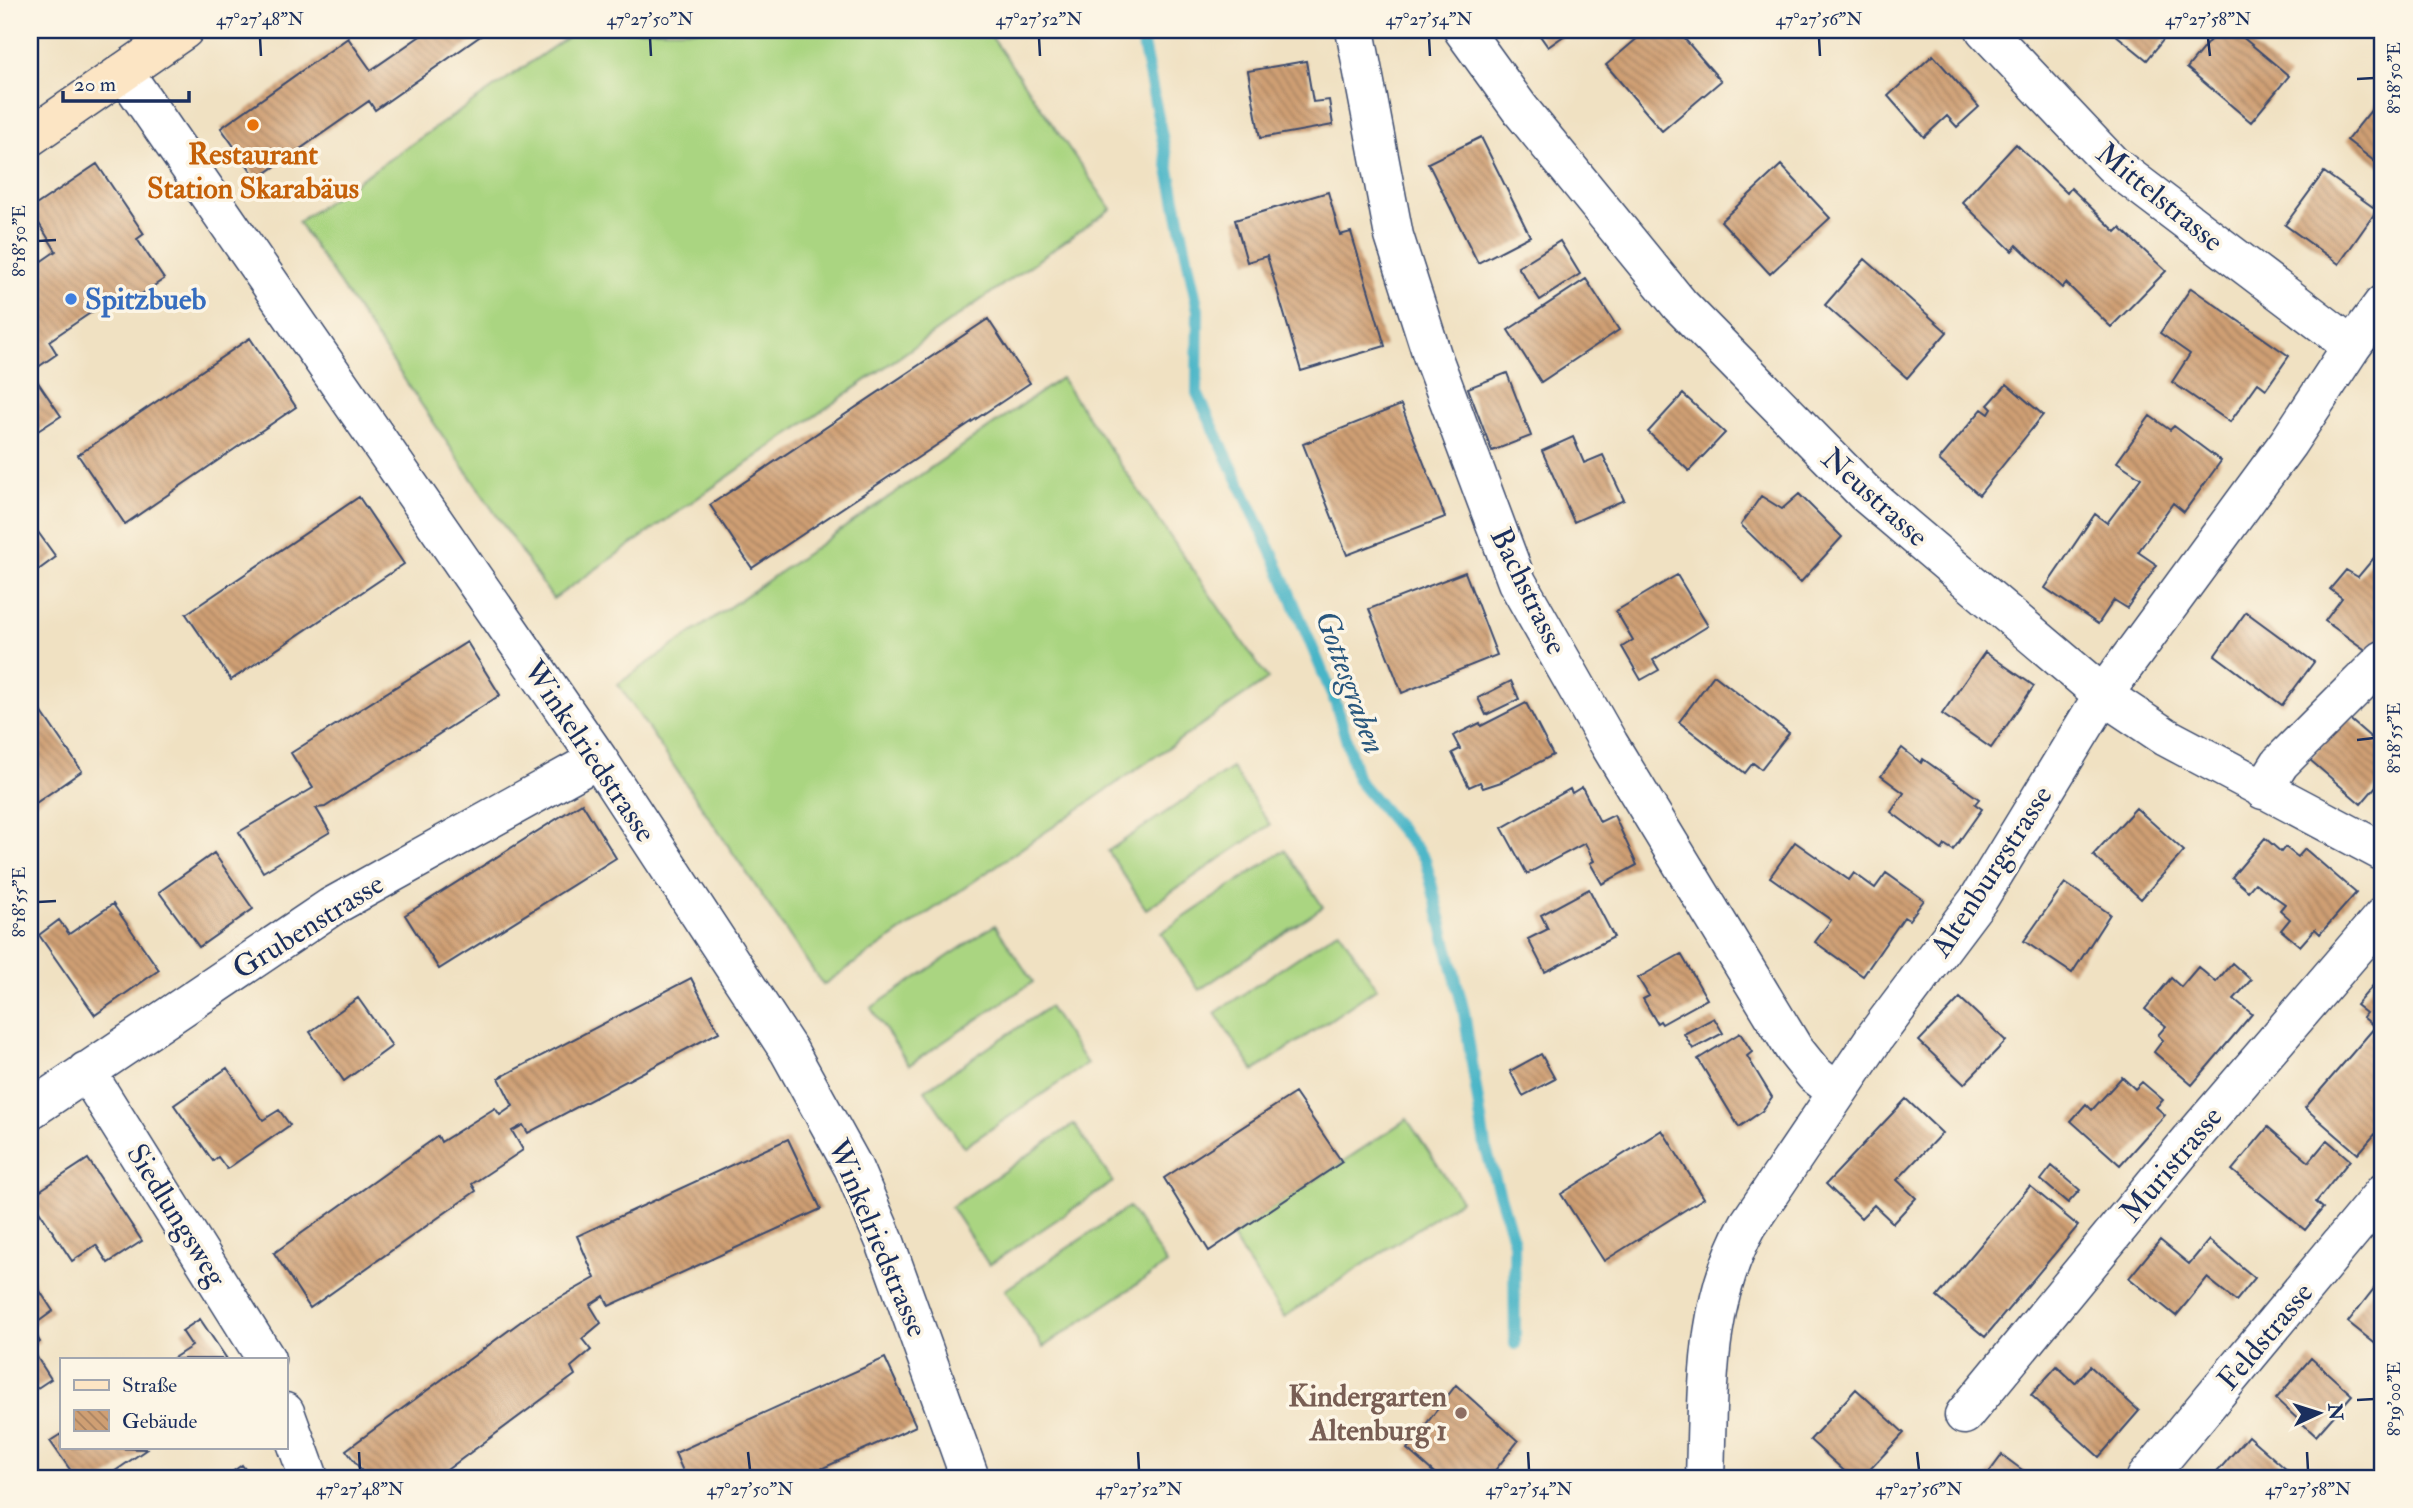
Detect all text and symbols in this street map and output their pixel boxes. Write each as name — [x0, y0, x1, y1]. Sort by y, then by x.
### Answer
text: 47°27'48"N — [216, 8, 304, 31]
text: 47°27'50"N — [607, 8, 693, 31]
text: 47°27'52"N — [996, 8, 1082, 31]
text: 47°27'54"N — [1386, 8, 1473, 31]
text: 47°27'56"N — [1776, 8, 1862, 31]
text: 47°27'58"N — [2165, 8, 2251, 31]
text: 8°18'50"E — [2383, 42, 2406, 114]
scale bar — [63, 60, 189, 104]
text: 20 m — [74, 71, 116, 98]
marker: Restaurant Station Skarabäus — [245, 117, 261, 133]
street label: Mittelstrasse — [2089, 135, 2231, 260]
place label: Restaurant Station Skarabäus — [147, 136, 359, 207]
text: 8°18'50"E — [8, 205, 31, 277]
place label: Spitzbueb — [85, 281, 206, 318]
marker: Spitzbueb — [63, 291, 79, 307]
street label: Neustrasse — [1814, 440, 1936, 555]
street label: Bachstrasse — [1482, 522, 1575, 661]
water label: Gottesgraben — [1306, 605, 1394, 759]
street label: Winkelriedstrasse — [515, 653, 664, 849]
text: 8°18'55"E — [2383, 703, 2406, 773]
street label: Altenburgstrasse — [1922, 779, 2061, 965]
street label: Grubenstrasse — [226, 865, 391, 987]
text: 8°18'55"E — [8, 867, 31, 937]
street label: Muristrasse — [2112, 1099, 2231, 1230]
street label: Winkelriedstrasse — [819, 1133, 936, 1343]
street label: Siedlungsweg — [118, 1137, 236, 1294]
street label: Feldstrasse — [2210, 1275, 2321, 1398]
legend — [60, 1358, 287, 1448]
text: 8°19'00"E — [2383, 1362, 2406, 1436]
text: Straße — [122, 1372, 177, 1399]
place label: Kindergarten Altenburg 1 — [1288, 1378, 1448, 1449]
north arrow — [2284, 1378, 2354, 1448]
text: N — [2322, 1402, 2348, 1422]
marker: Kindergarten Altenburg 1 — [1453, 1405, 1469, 1421]
text: Gebäude — [122, 1408, 198, 1435]
text: 47°27'48"N — [316, 1478, 404, 1501]
text: 47°27'50"N — [707, 1478, 793, 1501]
text: 47°27'52"N — [1096, 1478, 1182, 1501]
text: 47°27'54"N — [1486, 1478, 1573, 1501]
text: 47°27'56"N — [1876, 1478, 1962, 1501]
text: 47°27'58"N — [2265, 1478, 2351, 1501]

